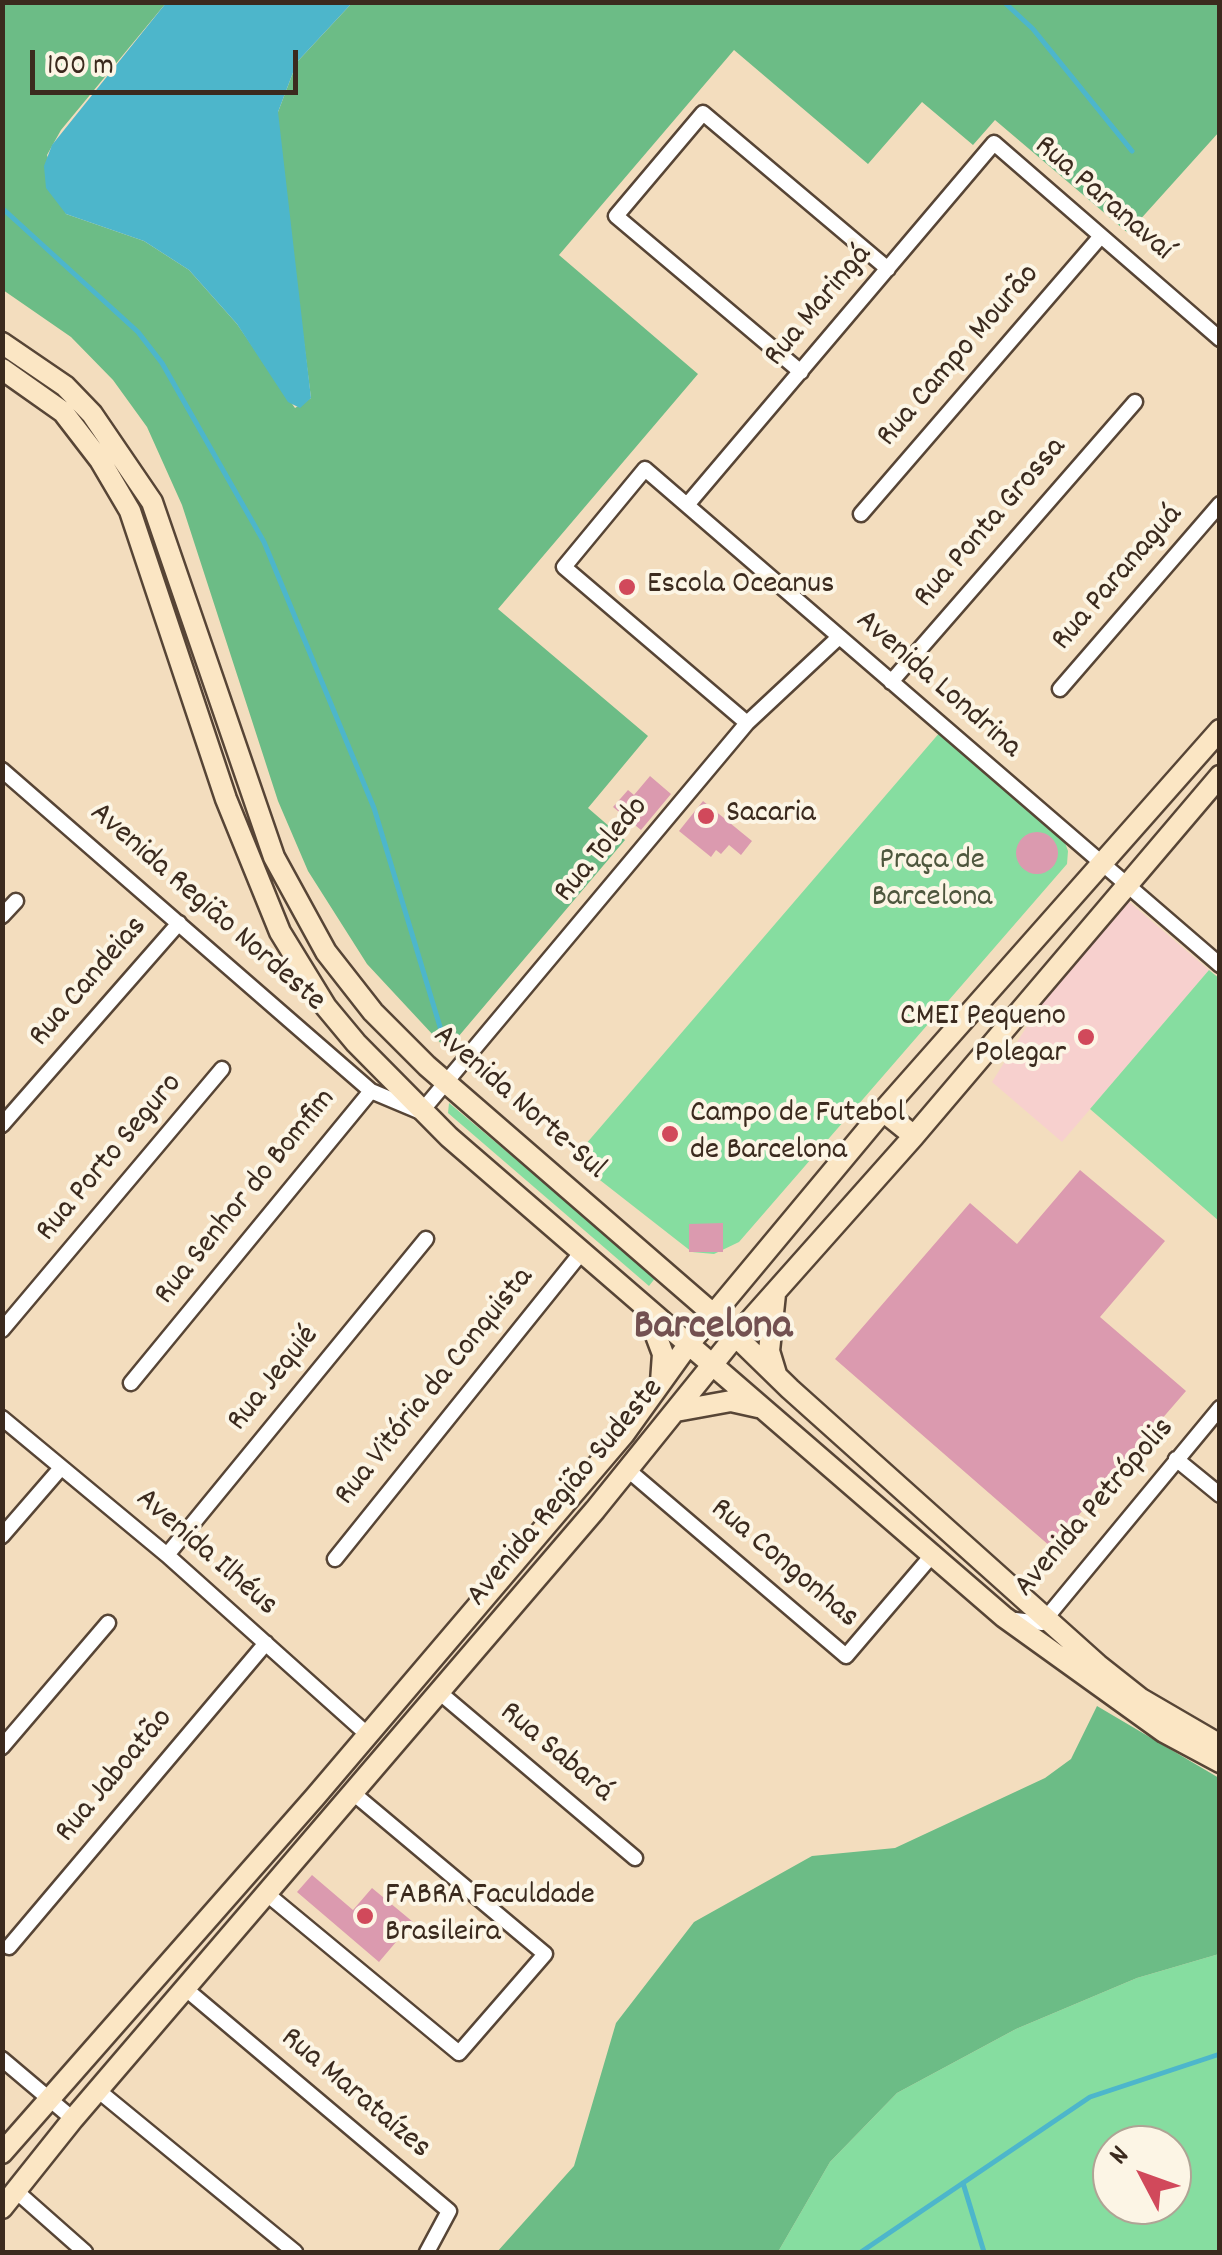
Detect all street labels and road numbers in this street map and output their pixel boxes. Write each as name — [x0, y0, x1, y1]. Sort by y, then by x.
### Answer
street label: Rua Paranavaí — [1024, 129, 1180, 271]
street label: Rua Maringá — [758, 238, 882, 376]
street label: Rua Campo Mourão — [870, 258, 1050, 456]
street label: Rua Ponta Grossa — [907, 431, 1077, 617]
street label: Rua Paranaguá — [1045, 498, 1193, 660]
street label: Avenida Londrina — [846, 603, 1028, 769]
street label: Rua Toledo — [548, 790, 658, 912]
street label: Avenida Região Nordeste — [80, 796, 332, 1022]
street label: Rua Candeias — [23, 910, 157, 1056]
street label: Avenida Norte-Sul — [423, 1018, 613, 1190]
street label: Rua Porto Seguro — [29, 1067, 193, 1251]
street label: Rua Senhor do Bomfim — [148, 1082, 346, 1314]
street label: Rua Vitória da Conquista — [328, 1261, 544, 1515]
street label: Rua Jequié — [221, 1319, 329, 1441]
street label: Avenida Região Sudeste — [460, 1372, 674, 1616]
street label: Avenida Petrópolis — [1008, 1411, 1184, 1607]
street label: Avenida Ilhéus — [126, 1482, 284, 1626]
street label: Rua Congonhas — [701, 1492, 865, 1638]
street label: Rua Sabará — [490, 1695, 620, 1813]
street label: Rua Jaboatão — [49, 1702, 183, 1852]
street label: Rua Marataízes — [271, 2021, 437, 2169]

